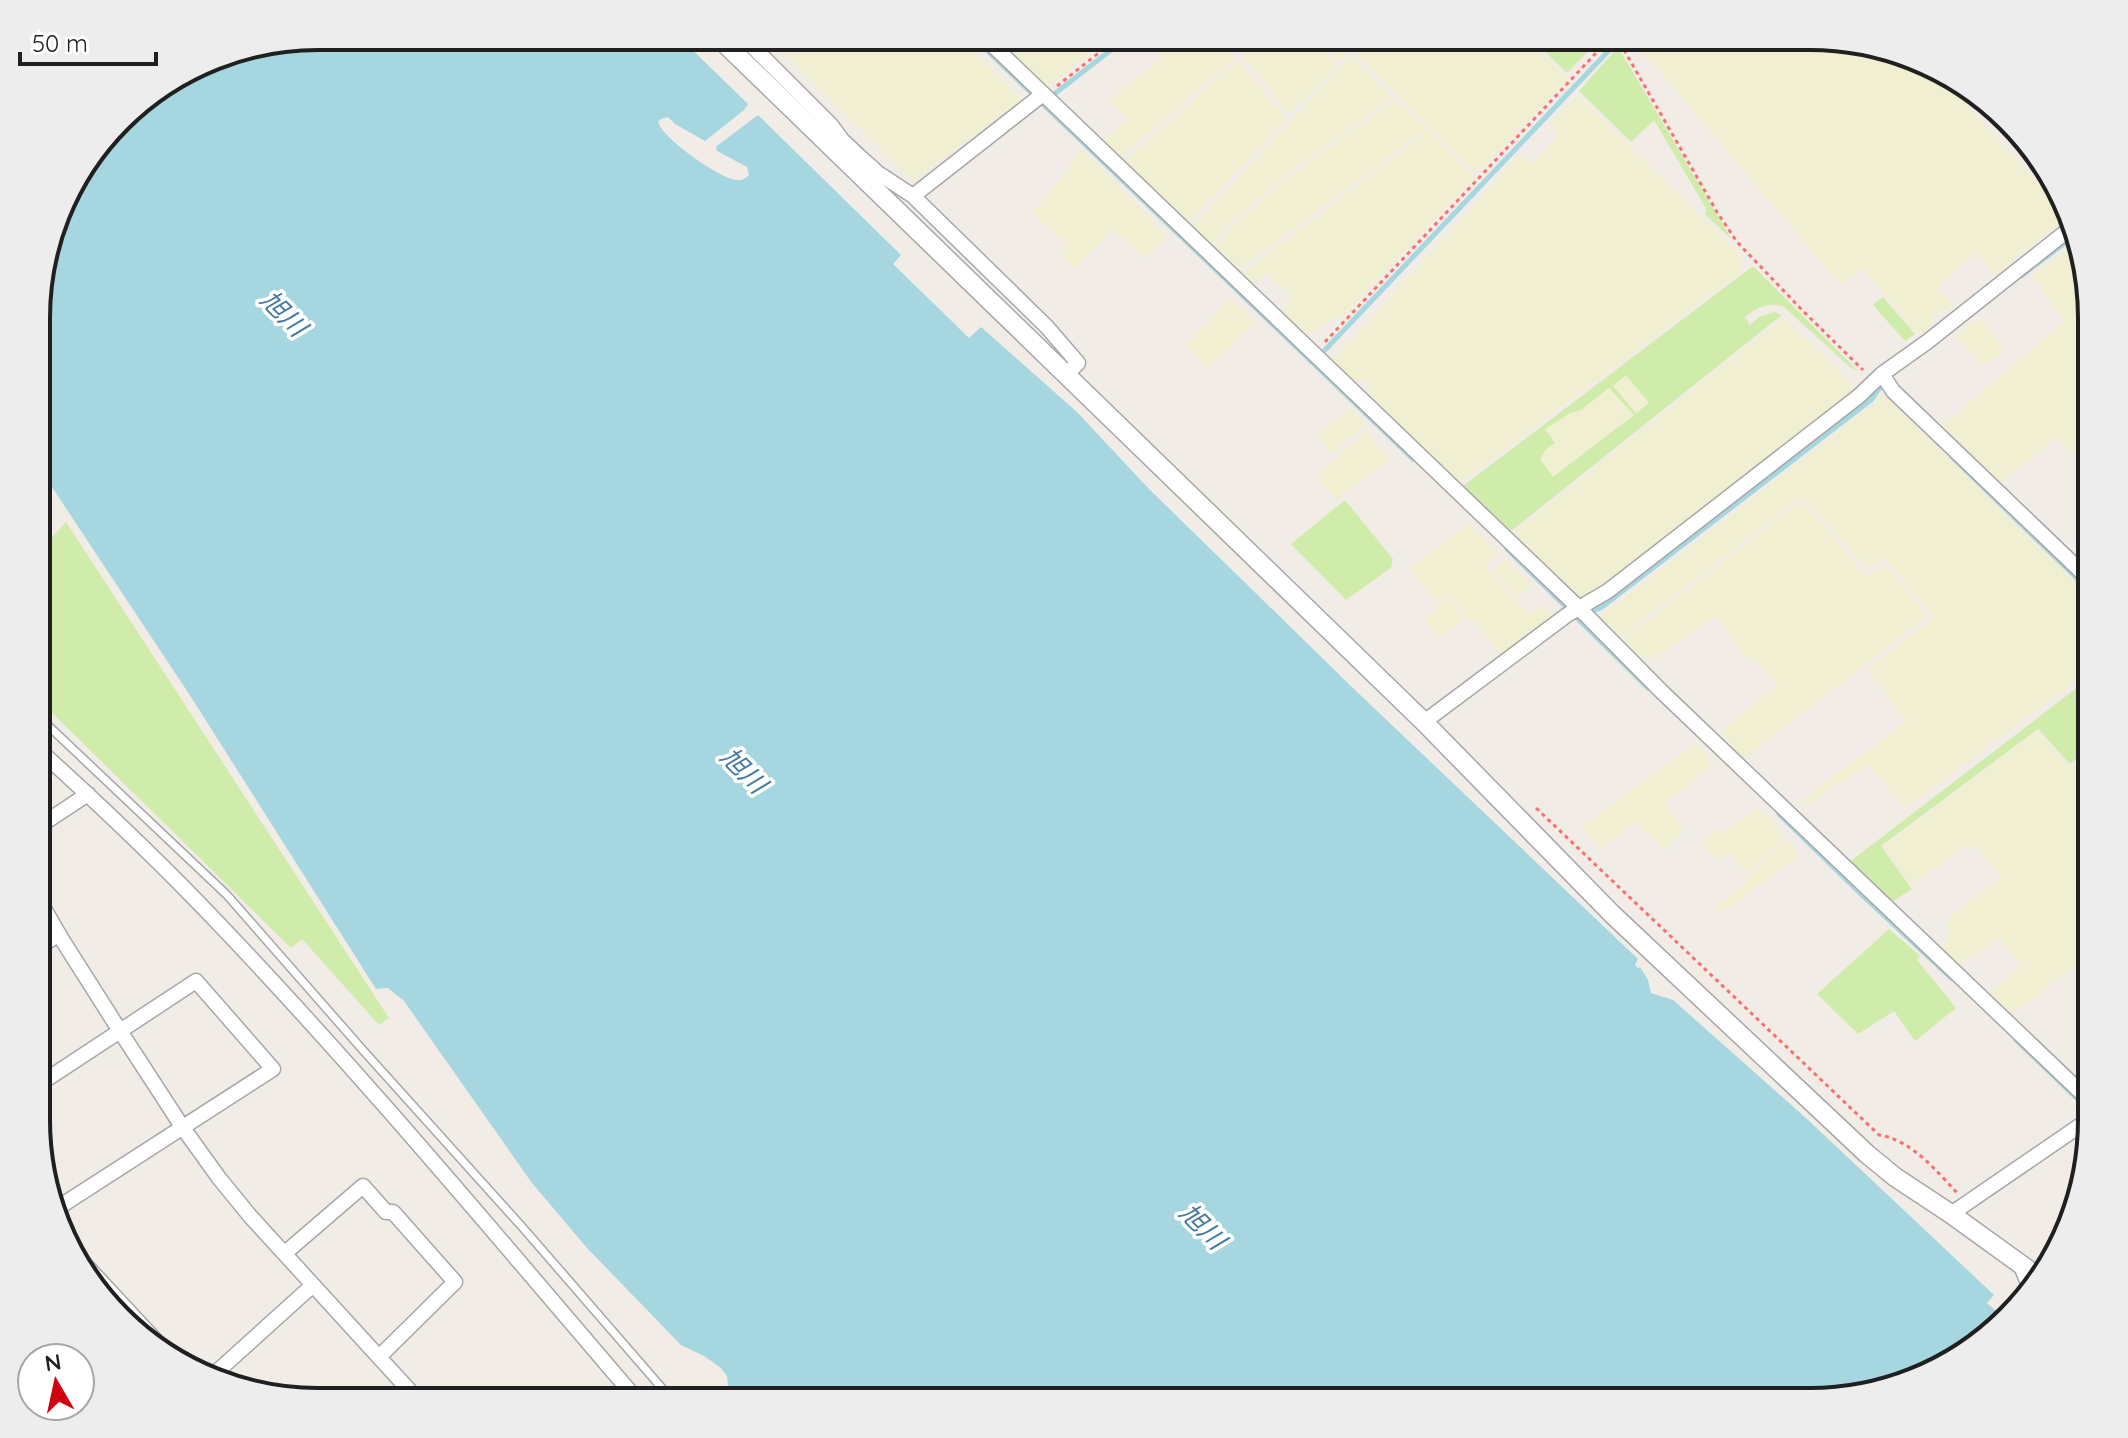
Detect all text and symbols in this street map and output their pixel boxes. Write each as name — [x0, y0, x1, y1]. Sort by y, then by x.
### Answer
scale bar — [20, 16, 156, 66]
text: 50 m — [32, 28, 88, 58]
water label: 旭川 — [254, 283, 316, 345]
water label: 旭川 — [714, 740, 776, 802]
water label: 旭川 — [1173, 1196, 1235, 1258]
north arrow — [16, 1342, 96, 1422]
text: N — [43, 1347, 63, 1377]

